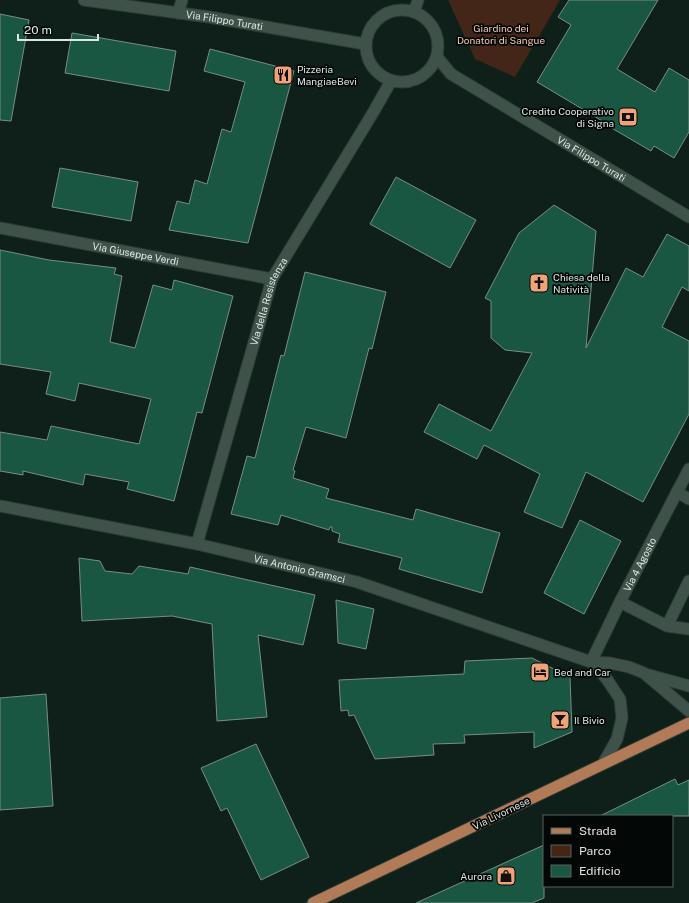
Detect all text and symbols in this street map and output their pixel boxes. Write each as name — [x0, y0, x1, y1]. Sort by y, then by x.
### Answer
street label: Via Filippo Turati — [185, 8, 264, 32]
scale bar — [18, 16, 98, 42]
park label: Giardino dei Donatori di Sangue — [457, 22, 545, 46]
text: 20 m — [24, 23, 52, 37]
place label: Pizzeria MangiaeBevi — [297, 63, 357, 87]
restaurant icon: Pizzeria MangiaeBevi — [272, 64, 294, 86]
place label: Credito Cooperativo di Signa — [522, 105, 614, 129]
bank icon: Credito Cooperativo di Signa — [617, 106, 639, 128]
street label: Via Filippo Turati — [555, 133, 628, 184]
street label: Via Giuseppe Verdi — [91, 239, 180, 267]
street label: Via della Resistenza — [247, 255, 290, 347]
place label: Chiesa della Natività — [553, 271, 610, 295]
church icon: Chiesa della Natività — [528, 272, 550, 294]
street label: Via 4 Agosto — [621, 535, 659, 593]
street label: Via Antonio Gramsci — [253, 552, 346, 585]
hotel icon: Bed and Car — [529, 661, 551, 683]
place label: Bed and Car — [554, 666, 611, 678]
bar icon: Il Bivio — [549, 709, 571, 731]
place label: Il Bivio — [574, 714, 605, 726]
street label: Via Livornese — [470, 794, 532, 832]
legend — [543, 815, 673, 887]
text: Strada — [579, 824, 616, 838]
text: Parco — [579, 844, 611, 858]
text: Edificio — [579, 864, 621, 878]
shop icon: Aurora — [495, 865, 517, 887]
place label: Aurora — [460, 870, 492, 882]

